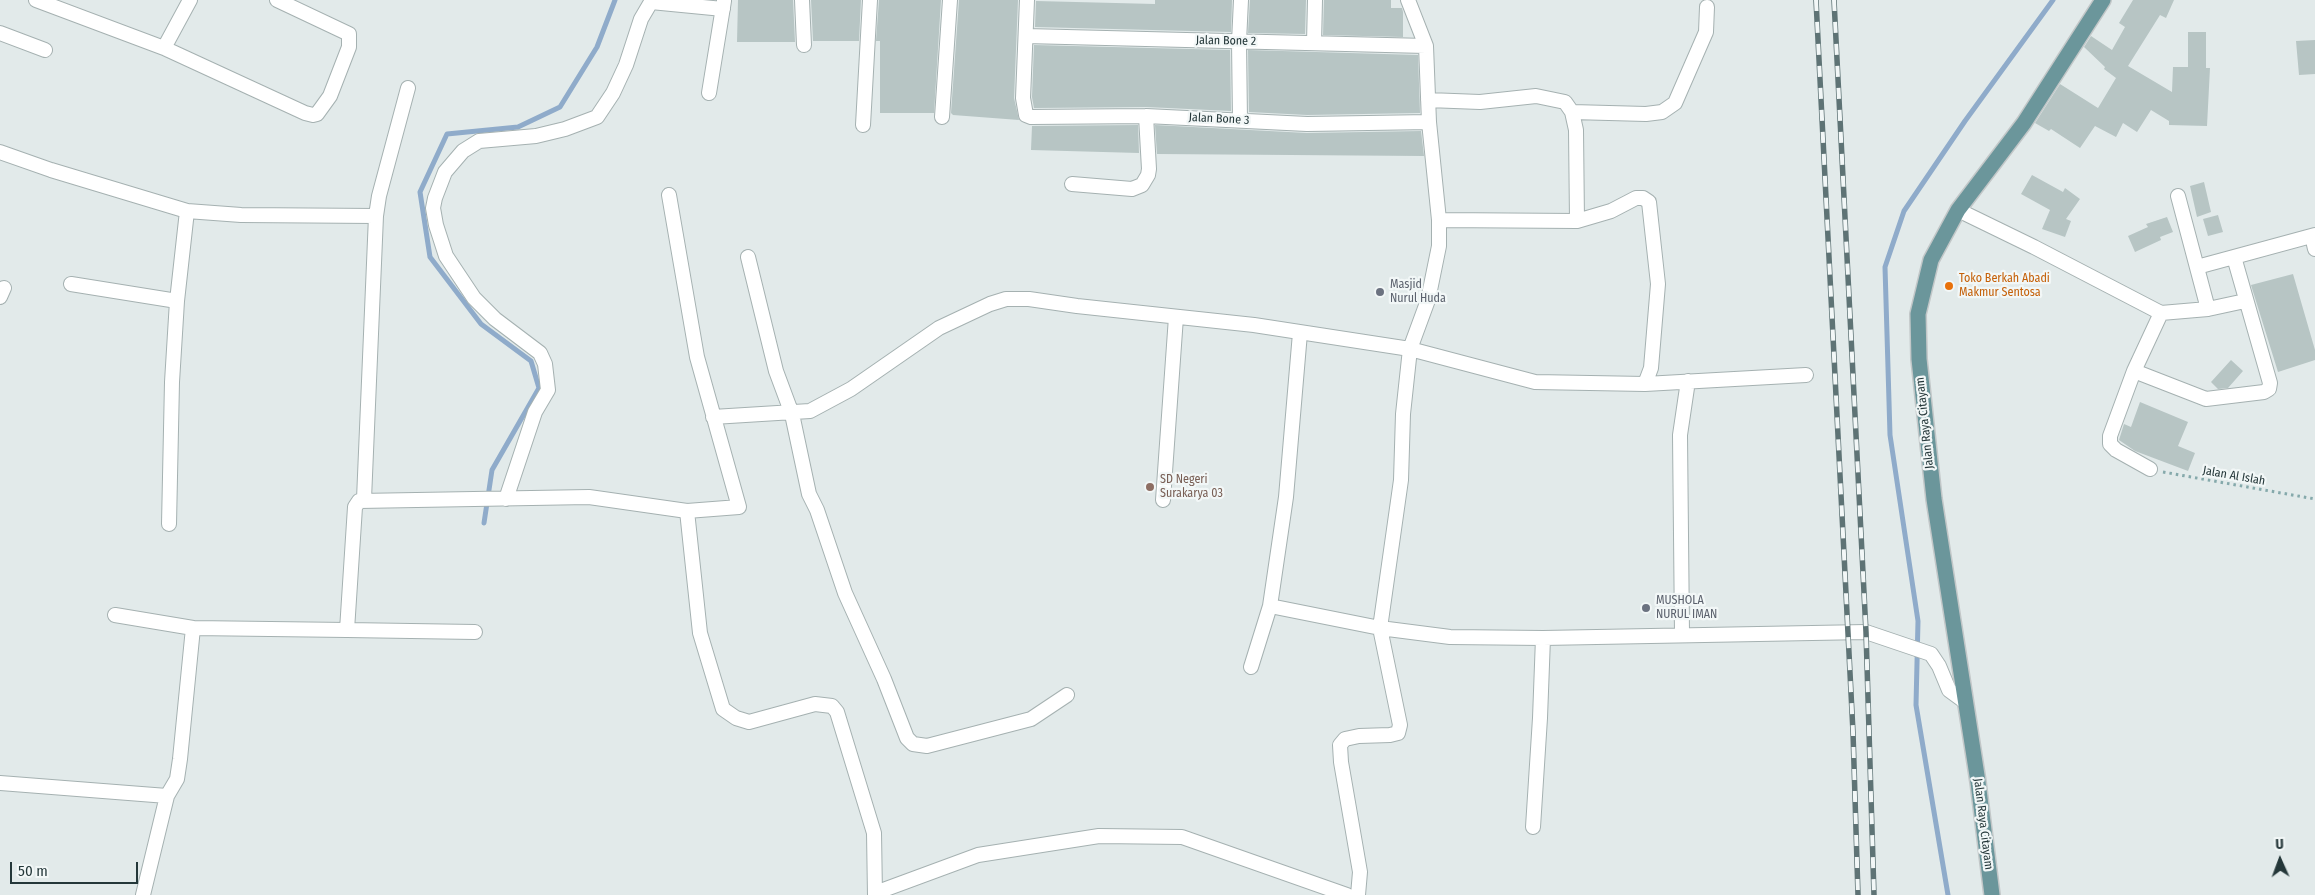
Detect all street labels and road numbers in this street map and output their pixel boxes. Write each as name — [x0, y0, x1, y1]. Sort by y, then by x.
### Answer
street label: Jalan Bone 2 — [1196, 33, 1256, 49]
street label: Jalan Bone 3 — [1188, 110, 1250, 128]
street label: Jalan Raya Citayam — [1913, 376, 1937, 470]
street label: Jalan Al Islah — [2202, 463, 2266, 489]
street label: Jalan Raya Citayam — [1970, 777, 1996, 871]

